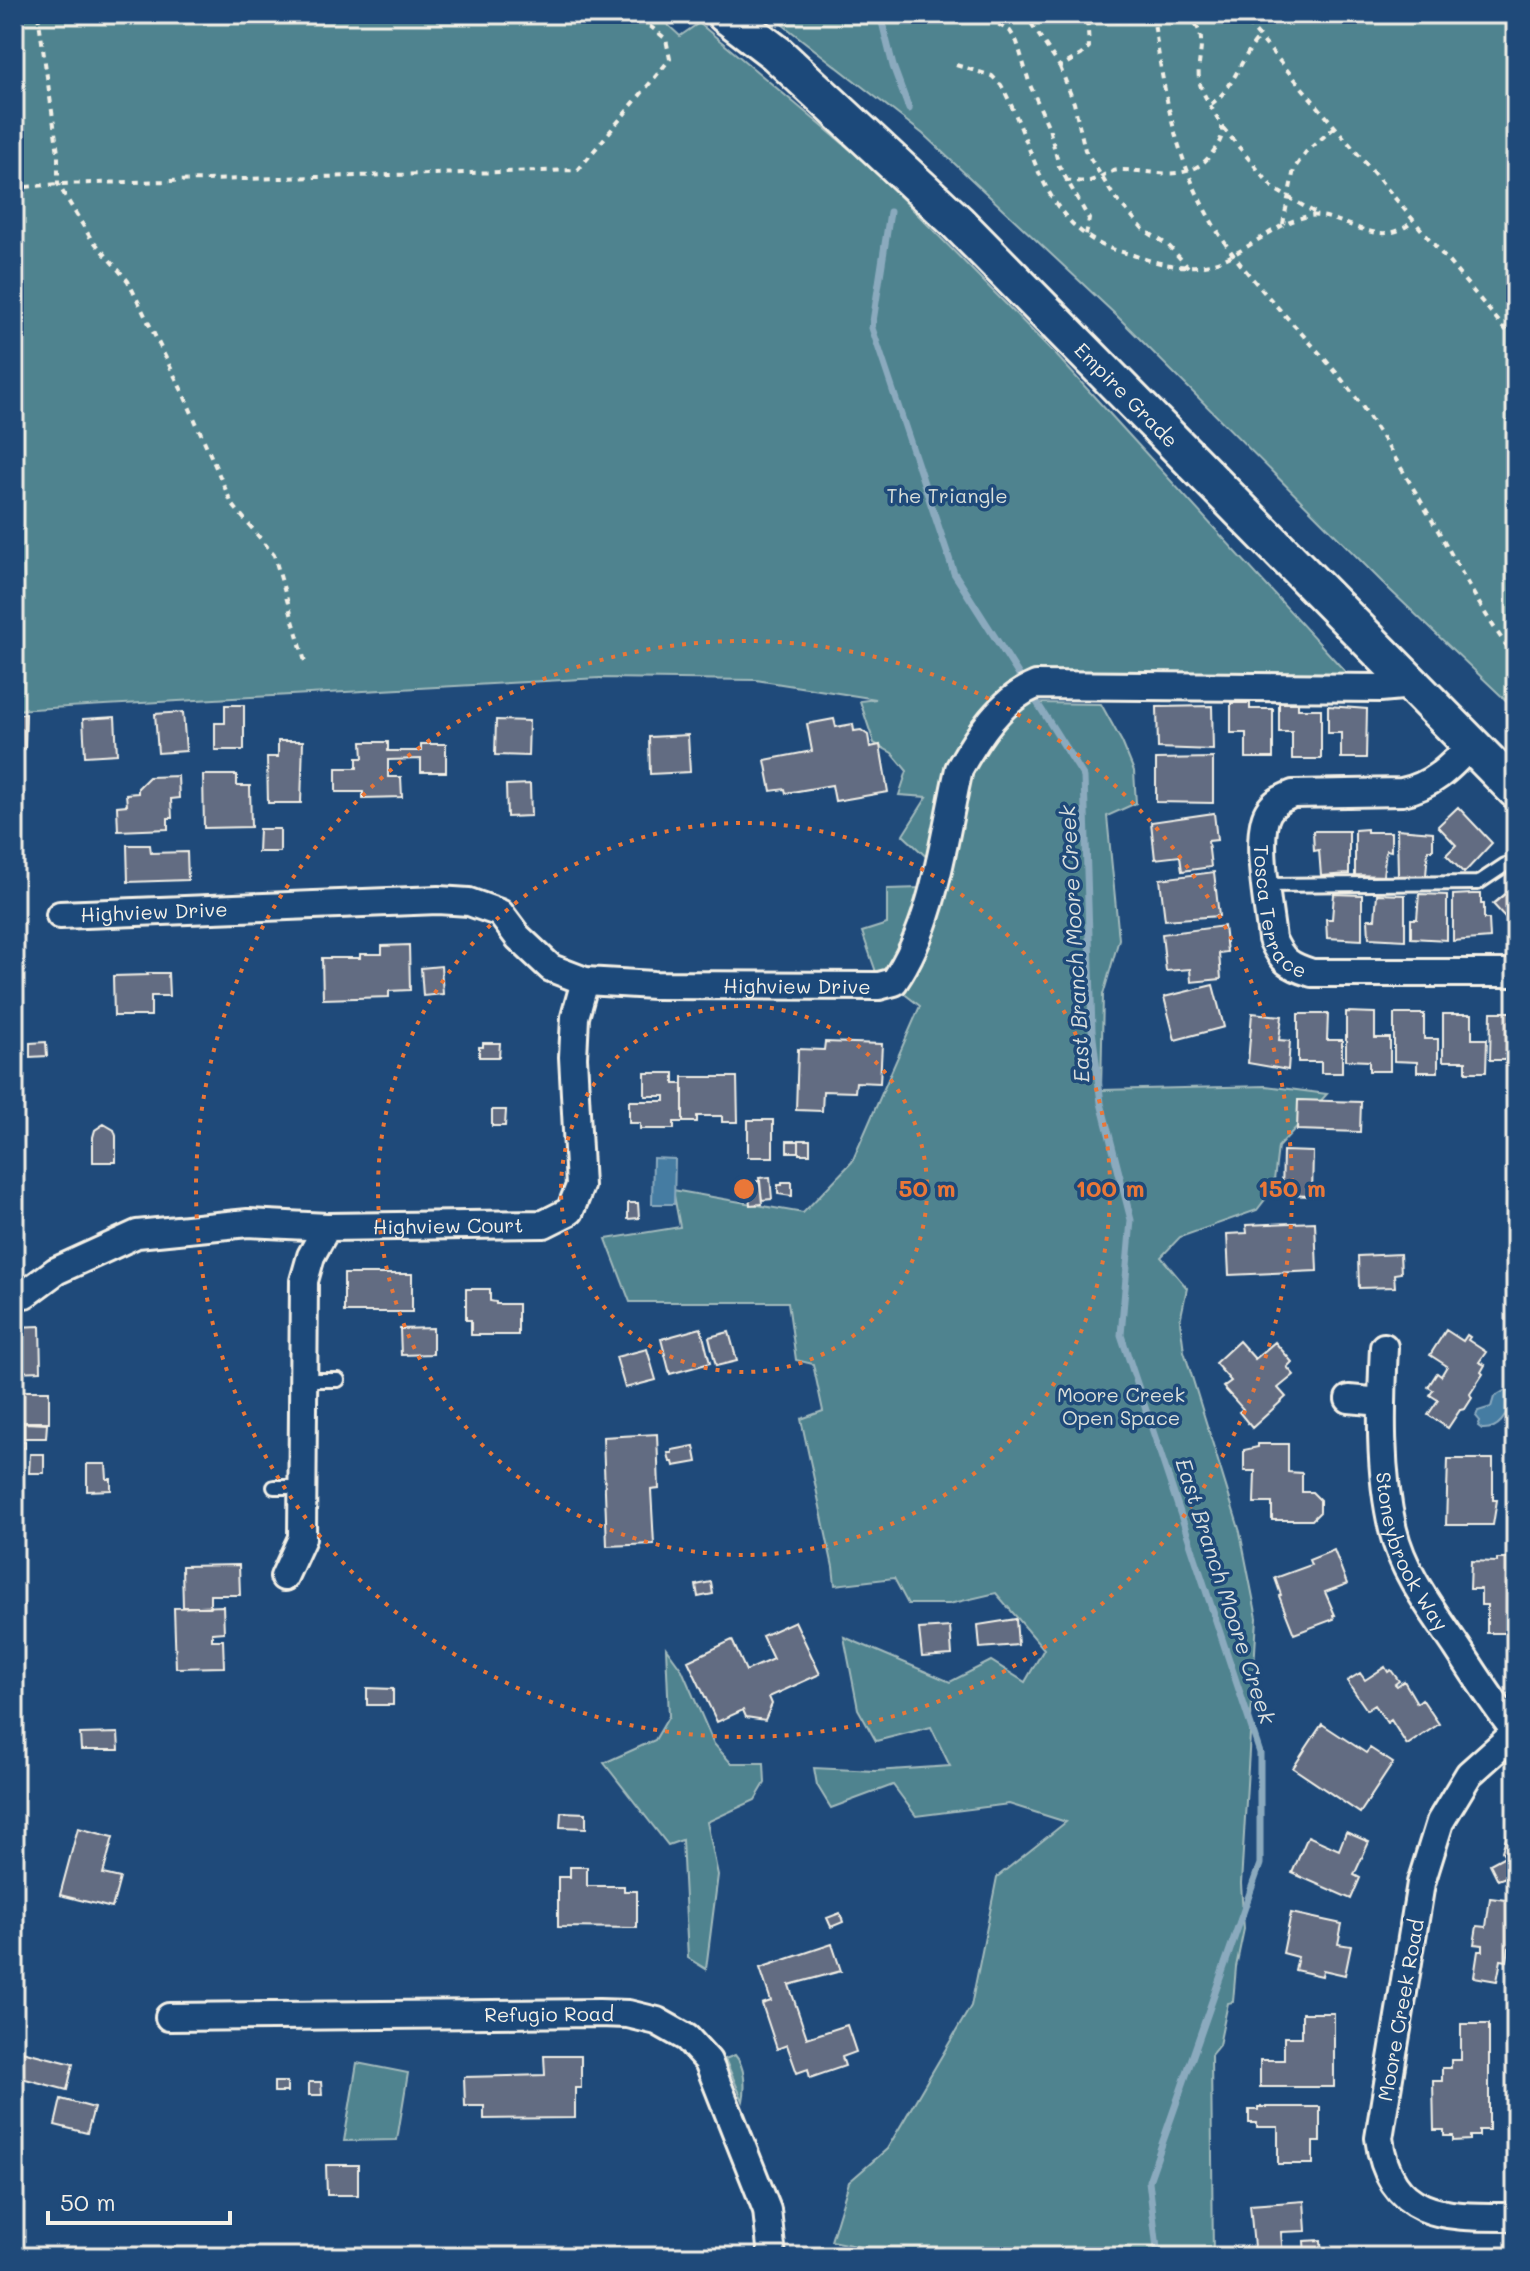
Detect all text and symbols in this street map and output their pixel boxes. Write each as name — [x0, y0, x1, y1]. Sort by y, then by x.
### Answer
street label: Empire Grade — [1069, 337, 1184, 453]
park label: The Triangle — [886, 482, 1008, 508]
water label: East Branch Moore Creek — [1052, 803, 1096, 1083]
street label: Tosca Terrace — [1249, 844, 1311, 983]
street label: Highview Drive — [80, 895, 228, 927]
street label: Highview Drive — [723, 972, 871, 999]
text: 50 m — [898, 1172, 956, 1203]
text: 100 m — [1075, 1172, 1145, 1203]
text: 150 m — [1258, 1172, 1326, 1203]
centre of rings — [730, 1175, 758, 1203]
street label: Highview Court — [373, 1211, 523, 1239]
park label: Moore Creek Open Space — [1057, 1381, 1185, 1430]
water label: East Branch Moore Creek — [1169, 1454, 1283, 1729]
street label: Stoneybrook Way — [1371, 1471, 1455, 1635]
street label: Moore Creek Road — [1371, 1917, 1429, 2103]
street label: Refugio Road — [484, 2000, 614, 2027]
scale bar — [48, 2175, 230, 2225]
text: 50 m — [60, 2186, 116, 2217]

